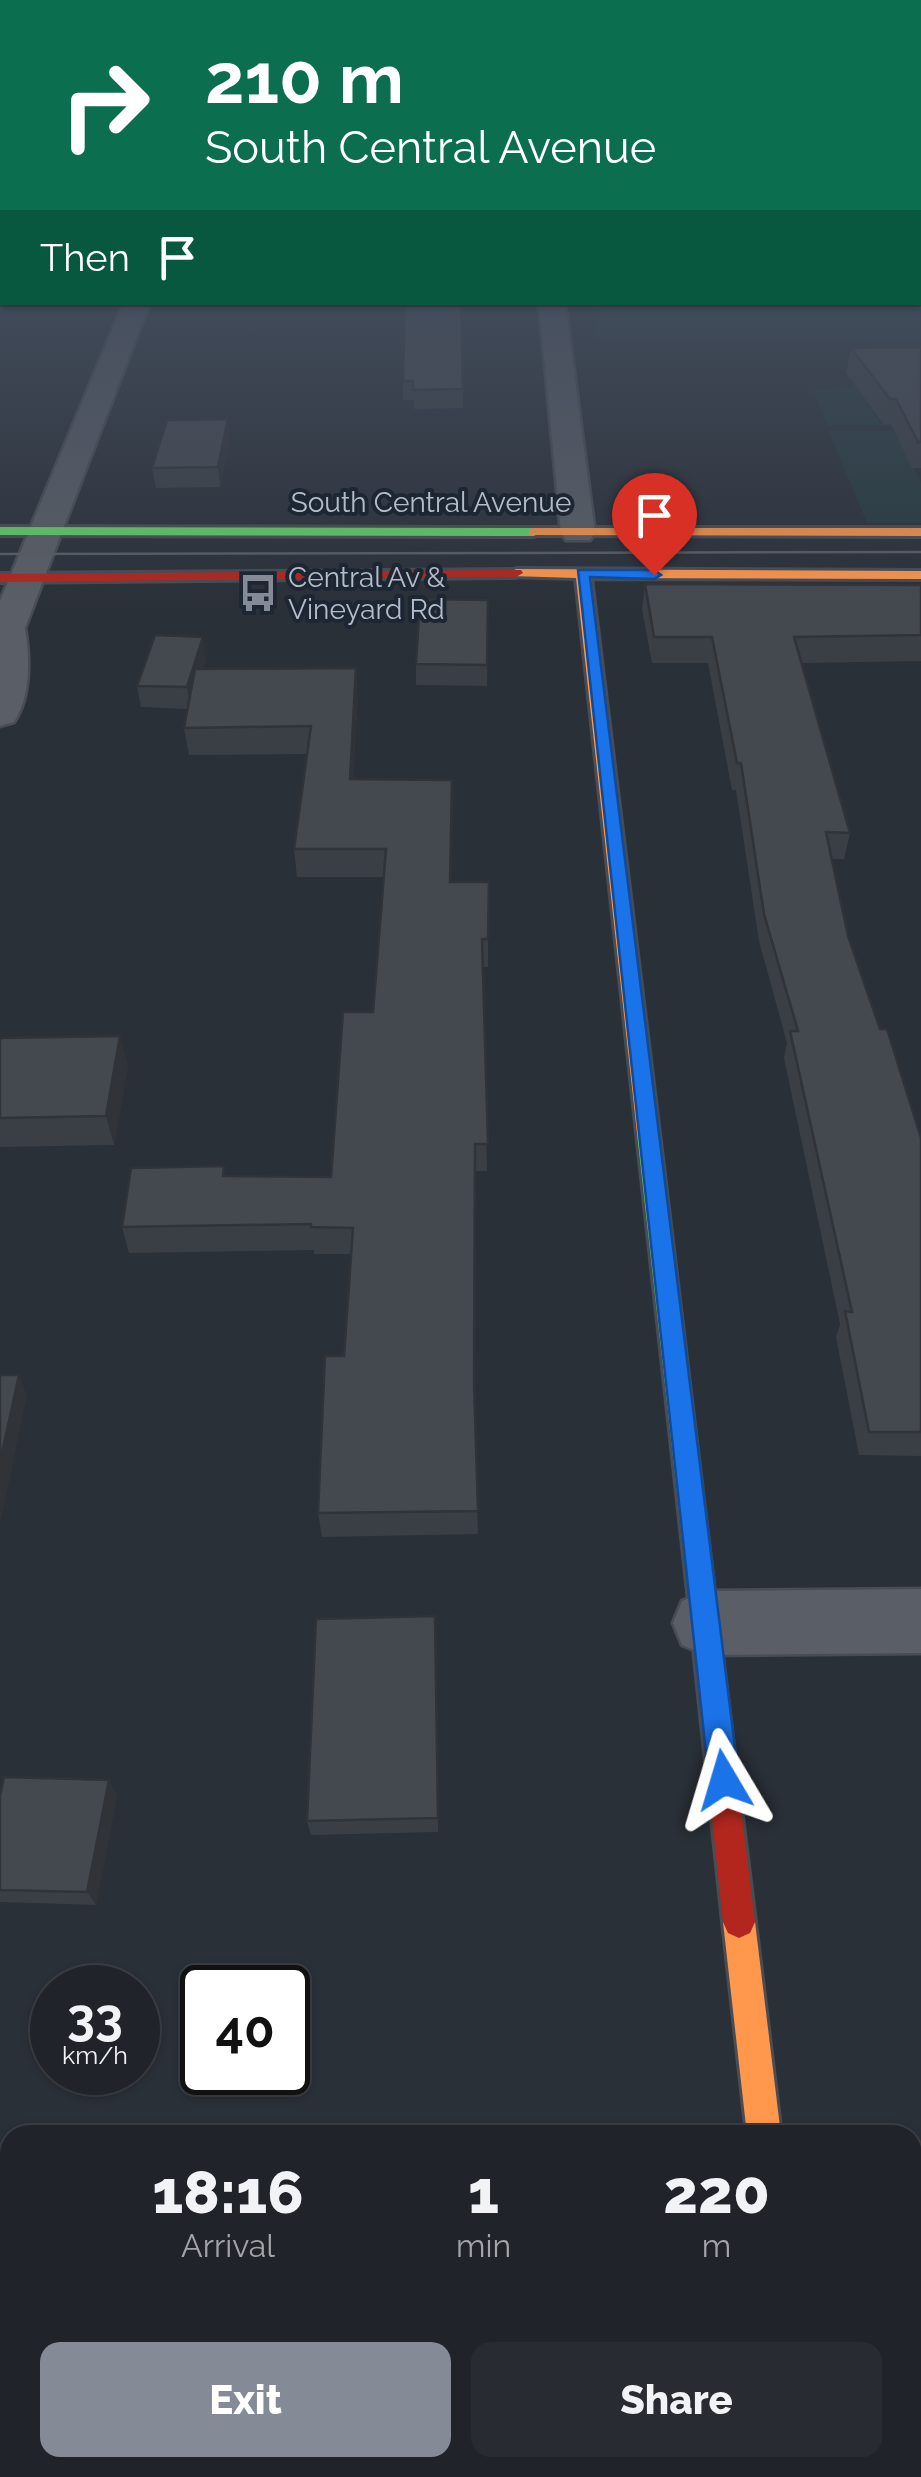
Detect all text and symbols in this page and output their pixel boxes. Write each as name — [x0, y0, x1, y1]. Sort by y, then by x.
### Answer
text: 210 m — [205, 37, 404, 119]
icon: right — [40, 40, 170, 170]
text: South Central Avenue — [205, 121, 656, 174]
icon: arrive — [150, 230, 205, 285]
text: Then — [40, 235, 130, 280]
pin — [612, 473, 697, 576]
street label: South Central Avenue — [291, 486, 571, 519]
icon: arrive — [627, 488, 682, 543]
place label: Central Av & Vineyard Rd — [288, 561, 446, 626]
bus stop icon: Central Av & Vineyard Rd — [237, 572, 279, 614]
position arrow — [672, 1728, 776, 1832]
speed limit sign: 40 — [180, 1965, 310, 2095]
text: 33 — [67, 1988, 123, 2047]
text: km/h — [62, 2040, 128, 2070]
text: 18:16 — [152, 2157, 304, 2227]
text: 1 — [468, 2157, 499, 2227]
text: 220 — [663, 2157, 770, 2227]
text: Arrival — [181, 2227, 275, 2264]
text: min — [456, 2227, 511, 2264]
text: m — [702, 2227, 731, 2264]
button: Exit — [40, 2342, 451, 2457]
button: Share — [471, 2342, 882, 2457]

